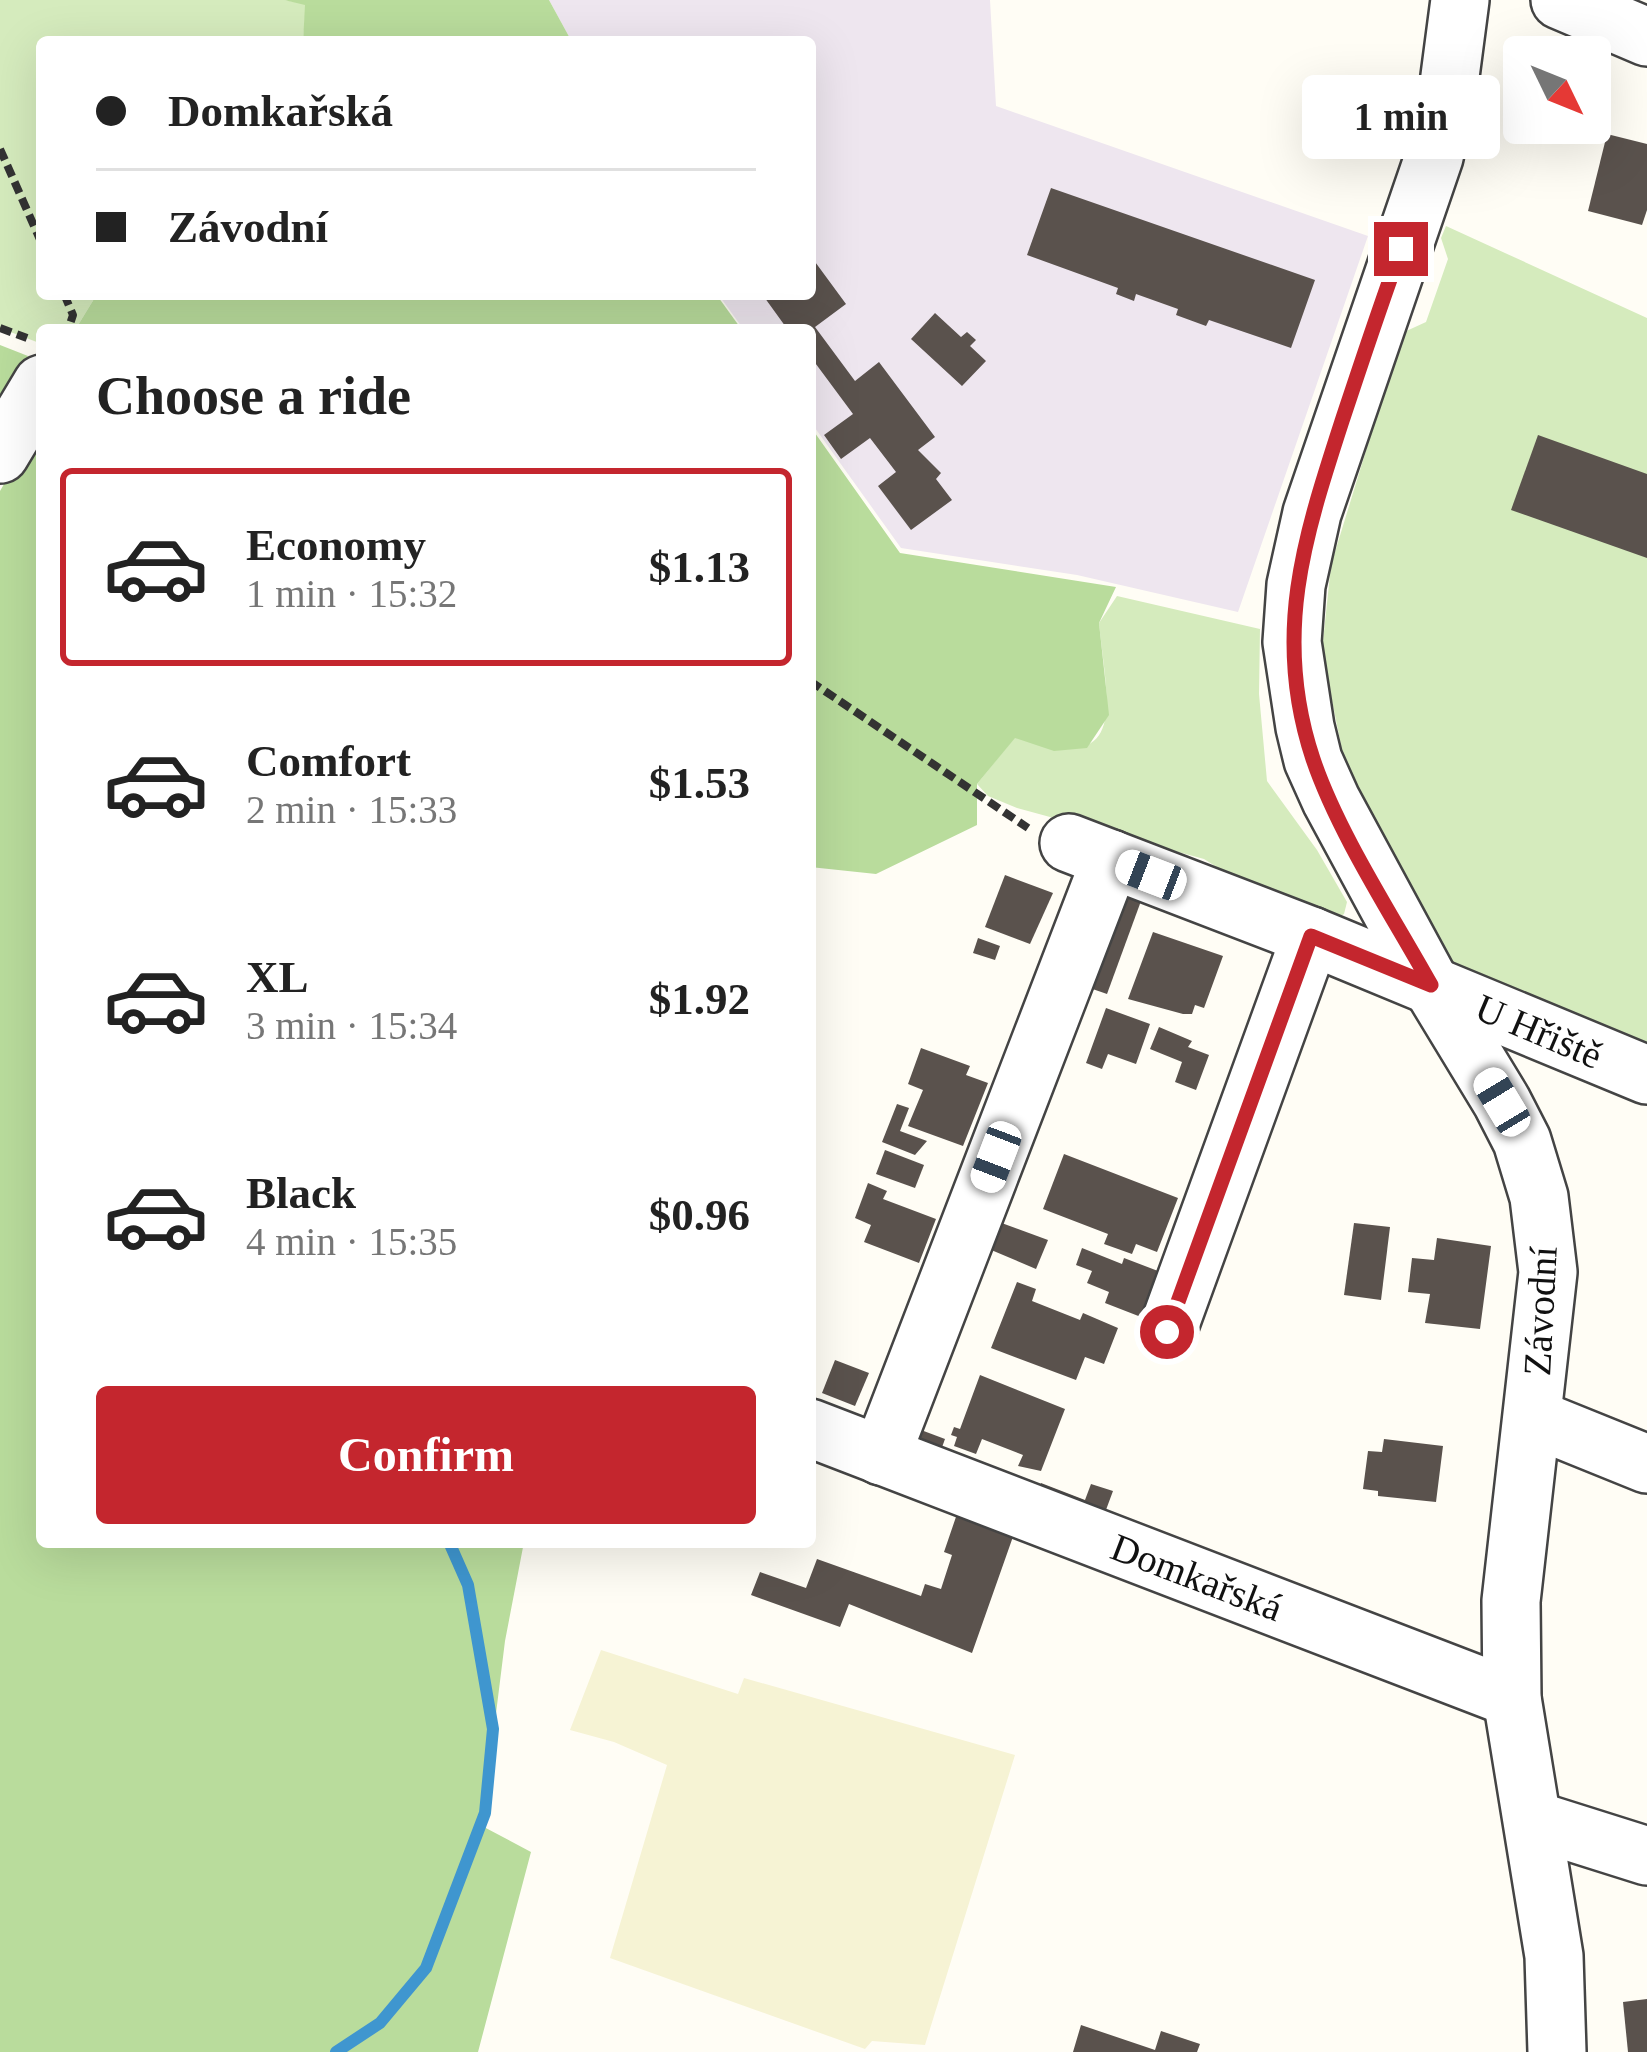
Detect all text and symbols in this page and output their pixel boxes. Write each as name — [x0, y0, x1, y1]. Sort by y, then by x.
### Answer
north arrow — [1503, 36, 1611, 144]
map controls — [1503, 36, 1611, 144]
callout: 1 min — [1302, 75, 1500, 159]
text: Domkařská — [168, 86, 393, 136]
text: 1 min — [1354, 95, 1448, 138]
text: Závodní — [168, 202, 328, 252]
route end — [1374, 222, 1428, 276]
text: Choose a ride — [96, 366, 411, 426]
icon: car — [102, 513, 210, 621]
text: Economy — [246, 520, 426, 570]
text: $1.13 — [649, 542, 750, 592]
text: 1 min · 15:32 — [246, 572, 457, 615]
icon: car — [102, 729, 210, 837]
text: Comfort — [246, 736, 411, 786]
text: $1.53 — [649, 758, 750, 808]
text: 2 min · 15:33 — [246, 788, 457, 831]
car — [1111, 845, 1191, 905]
icon: car — [102, 945, 210, 1053]
text: XL — [246, 952, 309, 1002]
text: $1.92 — [649, 974, 750, 1024]
street label: U Hřiště — [1469, 985, 1609, 1077]
text: 3 min · 15:34 — [246, 1004, 457, 1047]
car — [1468, 1062, 1536, 1142]
car — [966, 1117, 1026, 1197]
icon: car — [102, 1161, 210, 1269]
text: Black — [246, 1168, 356, 1218]
text: $0.96 — [649, 1190, 750, 1240]
text: 4 min · 15:35 — [246, 1220, 457, 1263]
street label: Závodní — [1515, 1245, 1565, 1377]
route start — [1140, 1305, 1194, 1359]
button: Confirm — [96, 1386, 756, 1524]
street label: Domkařská — [1105, 1525, 1289, 1629]

